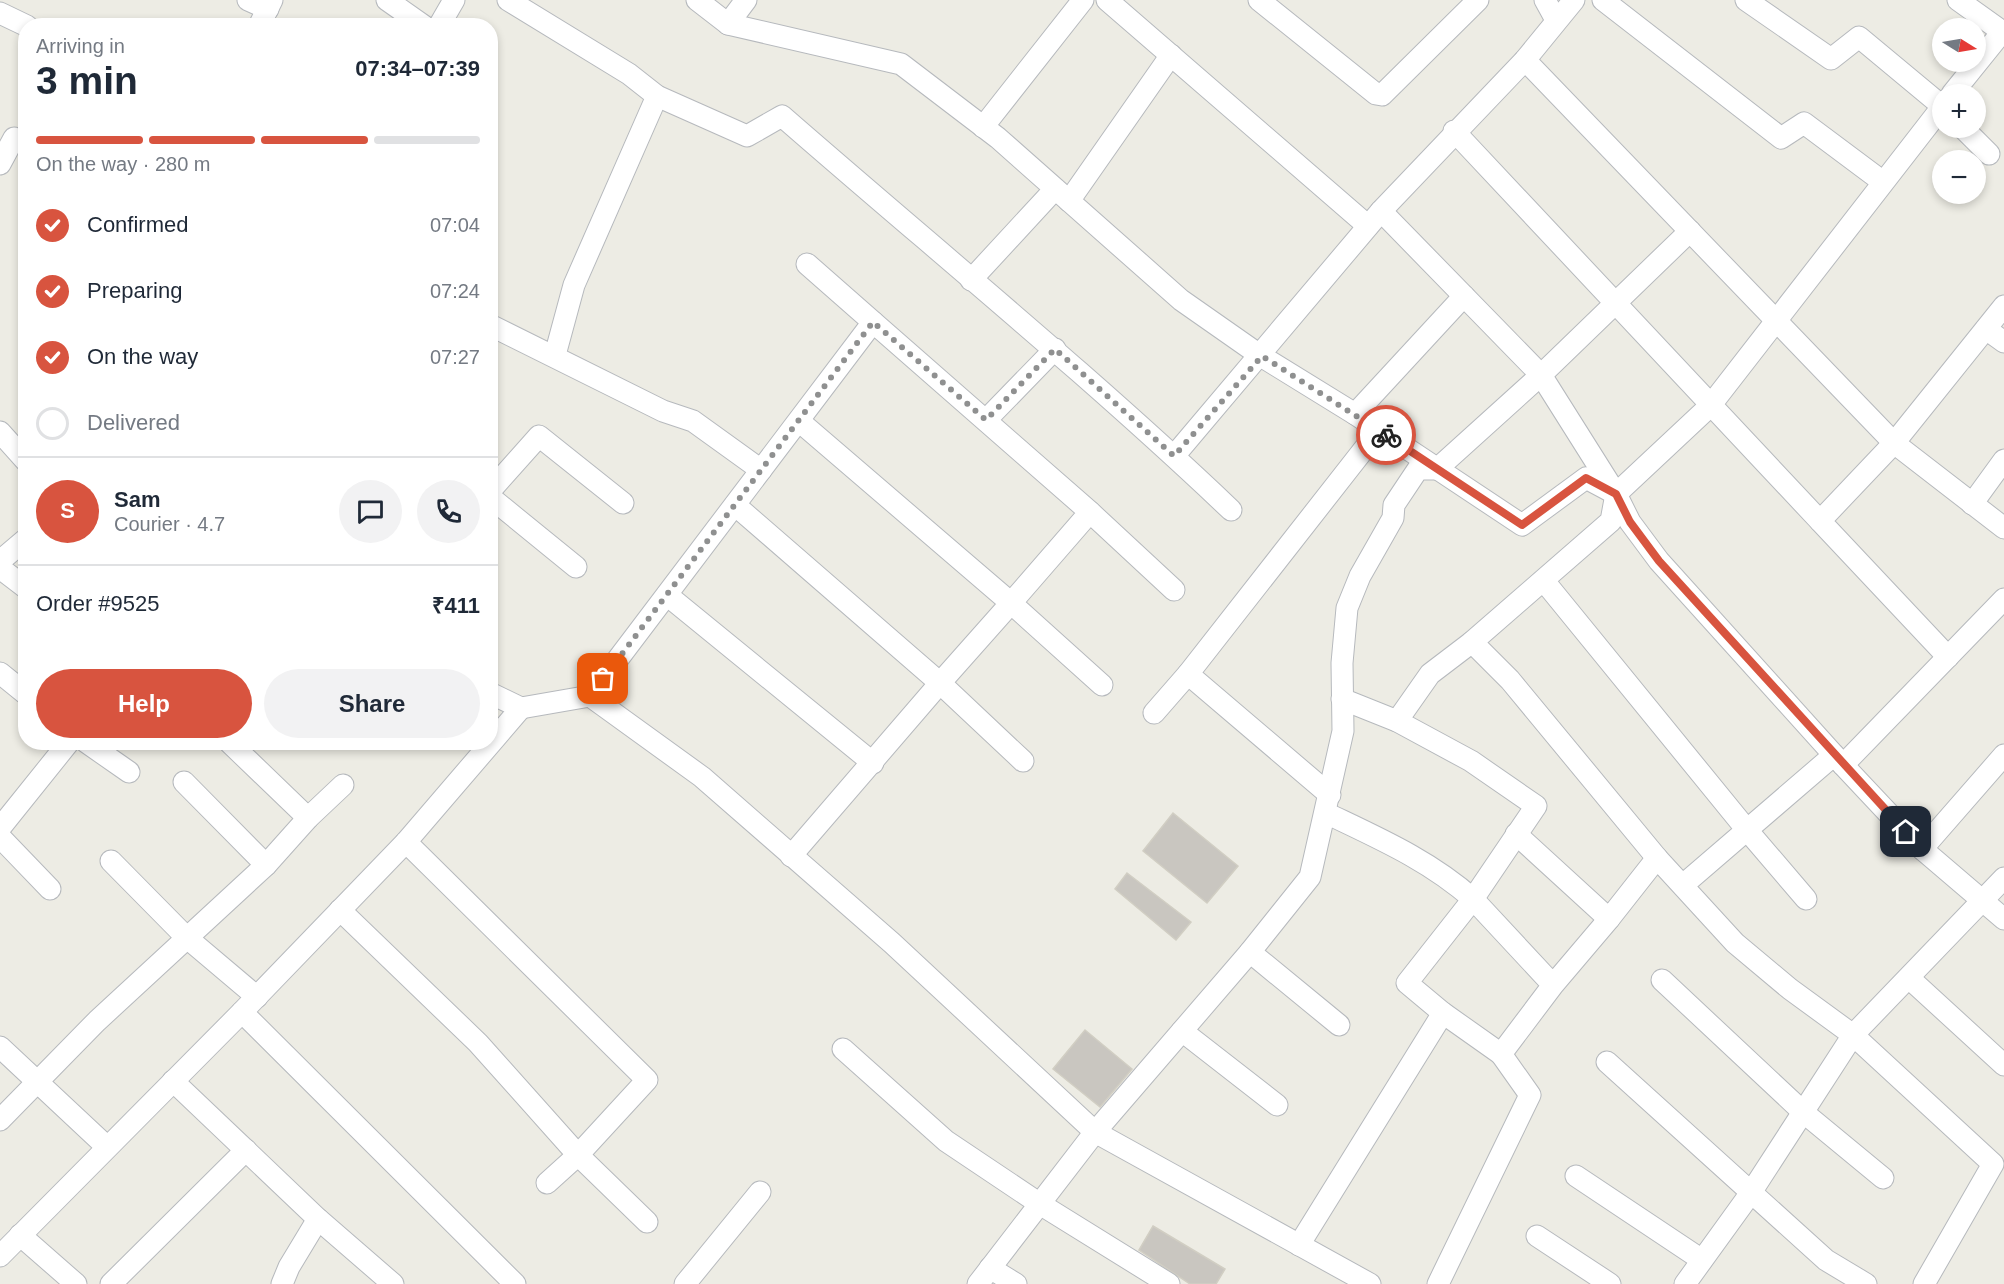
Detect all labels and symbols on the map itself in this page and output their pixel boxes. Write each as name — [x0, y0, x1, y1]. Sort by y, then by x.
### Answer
north arrow — [1932, 18, 1986, 72]
courier — [1356, 405, 1416, 465]
pin — [577, 653, 628, 704]
pin — [1880, 806, 1931, 857]

